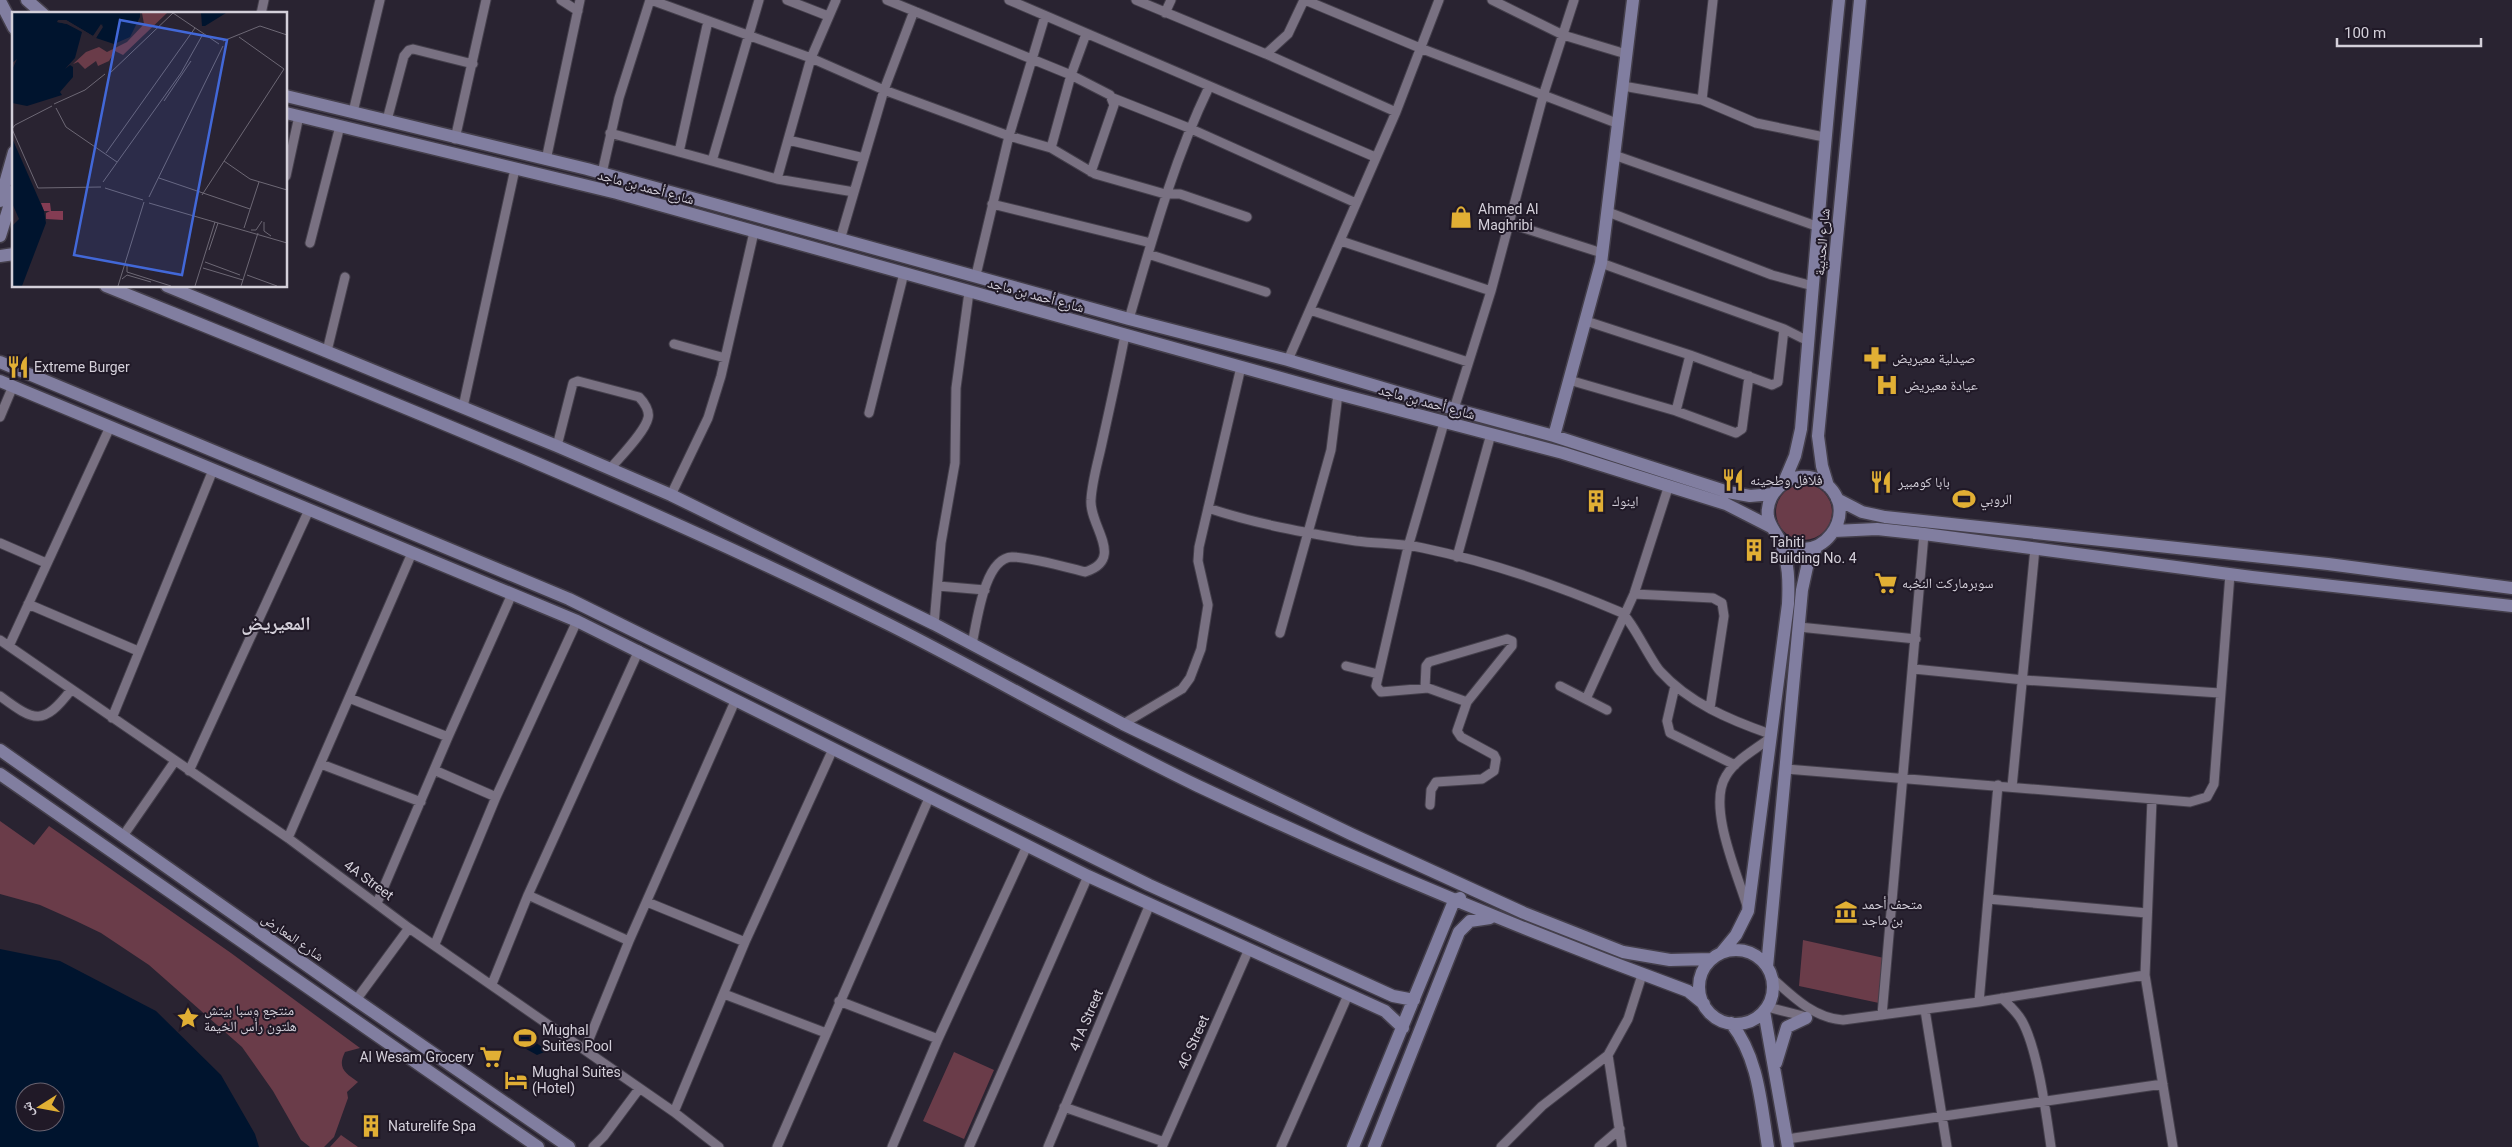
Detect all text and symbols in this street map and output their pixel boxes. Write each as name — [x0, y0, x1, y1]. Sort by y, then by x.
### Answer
inset map — [12, 12, 288, 288]
scale bar — [2337, 15, 2481, 47]
text: 100 m — [2344, 24, 2386, 42]
street label: شارع أحمد بن ماجد — [596, 166, 696, 209]
place label: Ahmed Al Maghribi — [1478, 201, 1538, 233]
shop icon: Ahmed Al Maghribi — [1448, 204, 1474, 230]
street label: شارع الحديبة — [1811, 208, 1835, 277]
street label: شارع أحمد بن ماجد — [986, 274, 1086, 317]
pharmacy icon: صيدلية معيريض — [1862, 345, 1888, 371]
place label: صيدلية معيريض — [1892, 350, 1976, 367]
restaurant icon: Extreme Burger — [5, 354, 31, 380]
place label: Extreme Burger — [34, 359, 130, 375]
hospital icon: عيادة معيريض — [1874, 372, 1900, 398]
place label: عيادة معيريض — [1904, 377, 1978, 394]
street label: شارع أحمد بن ماجد — [1377, 381, 1477, 424]
restaurant icon: فلافل وطحينه — [1720, 467, 1746, 493]
restaurant icon: بابا كومبير — [1868, 469, 1894, 495]
place label: فلافل وطحينه — [1750, 472, 1823, 489]
place label: بابا كومبير — [1897, 474, 1950, 491]
sports icon: الروبي — [1951, 486, 1977, 512]
building icon: اينوك — [1583, 488, 1609, 514]
place label: الروبي — [1980, 491, 2012, 511]
place label: اينوك — [1612, 493, 1639, 510]
place label: Tahiti Building No. 4 — [1770, 534, 1857, 566]
building icon: Tahiti Building No. 4 — [1741, 537, 1767, 563]
supermarket icon: سوبرماركت النخبه — [1873, 570, 1899, 596]
place label: سوبرماركت النخبه — [1902, 575, 1993, 592]
district label: المعيريض — [241, 612, 311, 635]
street label: 4A Street — [341, 857, 397, 904]
place label: متحف أحمد بن ماجد — [1862, 896, 1922, 929]
museum icon: متحف أحمد بن ماجد — [1833, 899, 1859, 925]
street label: شارع المعارض — [258, 910, 327, 966]
street label: 41A Street — [1066, 986, 1106, 1053]
place label: منتجع وسبا بيتش هلتون رأس الخيمة — [204, 1002, 297, 1035]
place icon: منتجع وسبا بيتش هلتون رأس الخيمة — [175, 1005, 201, 1031]
street label: 4C Street — [1174, 1012, 1212, 1071]
place label: Mughal Suites Pool — [542, 1022, 612, 1054]
sports icon: Mughal Suites Pool — [512, 1025, 538, 1051]
supermarket icon: Al Wesam Grocery — [478, 1044, 504, 1070]
place label: Al Wesam Grocery — [359, 1049, 474, 1065]
place label: Mughal Suites (Hotel) — [532, 1064, 621, 1097]
hotel icon: Mughal Suites (Hotel) — [503, 1067, 529, 1093]
north arrow — [15, 1082, 65, 1132]
text: ش — [18, 1100, 37, 1118]
building icon: Naturelife Spa — [358, 1113, 384, 1139]
place label: Naturelife Spa — [388, 1118, 476, 1134]

